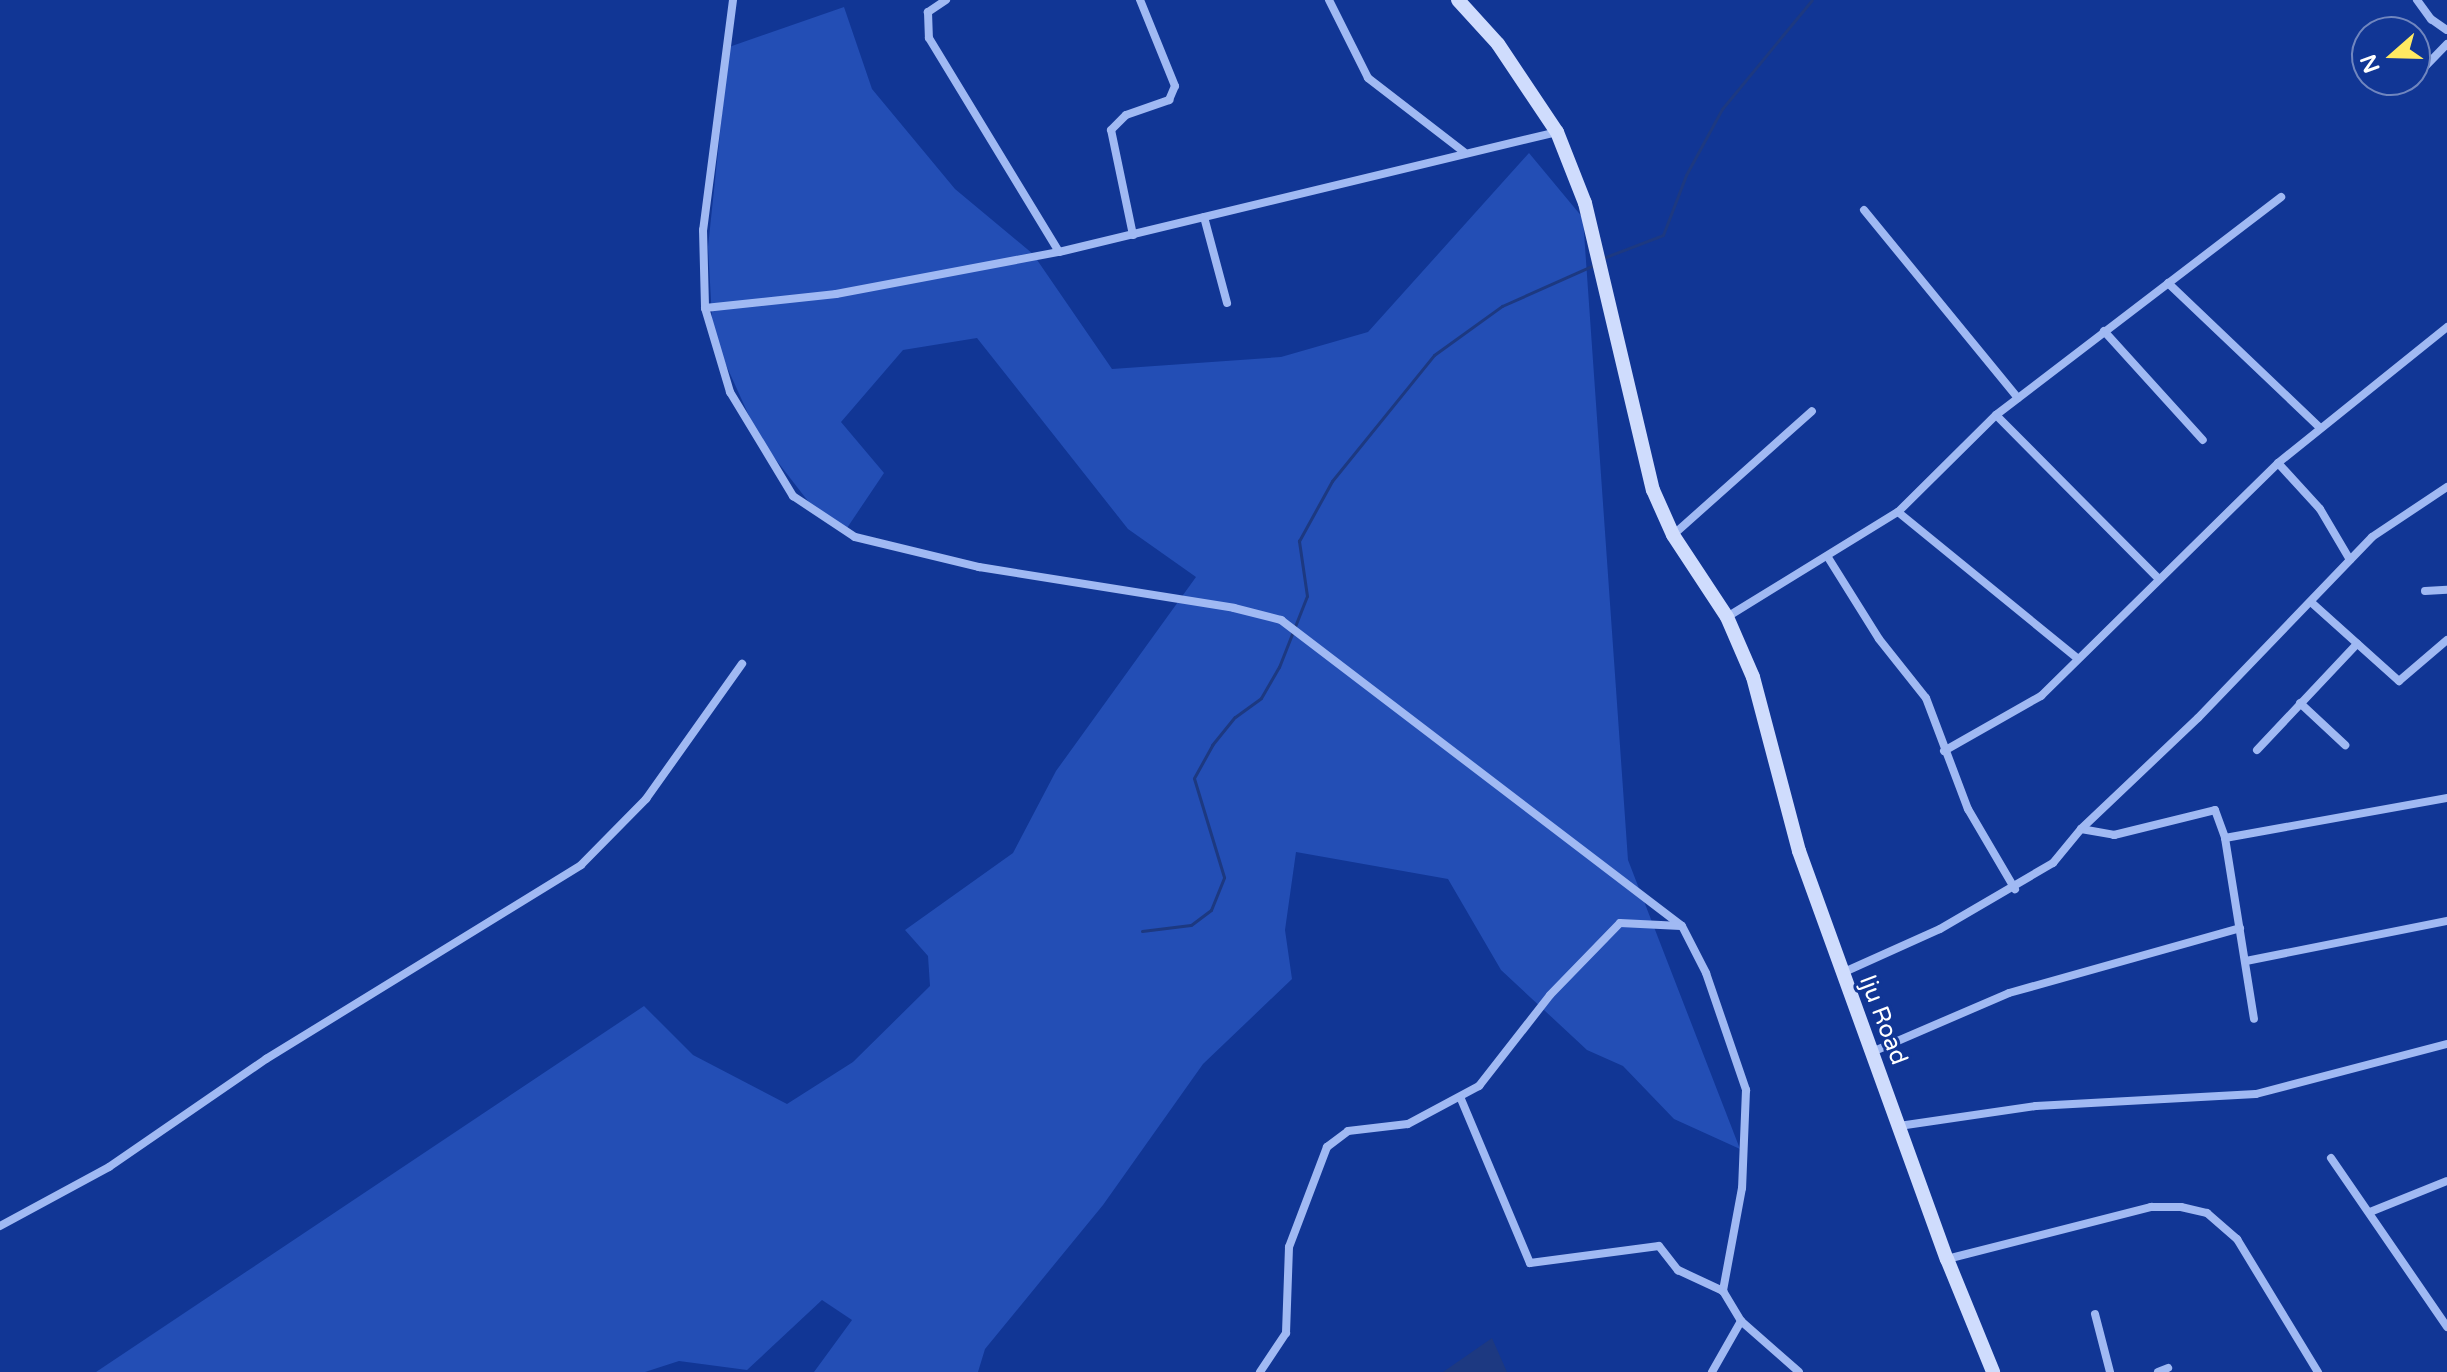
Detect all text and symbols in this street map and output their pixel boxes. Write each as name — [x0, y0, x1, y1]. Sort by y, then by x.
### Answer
north arrow — [2351, 16, 2431, 96]
text: N — [2355, 51, 2386, 76]
street label: Iju Road — [1853, 971, 1913, 1069]

